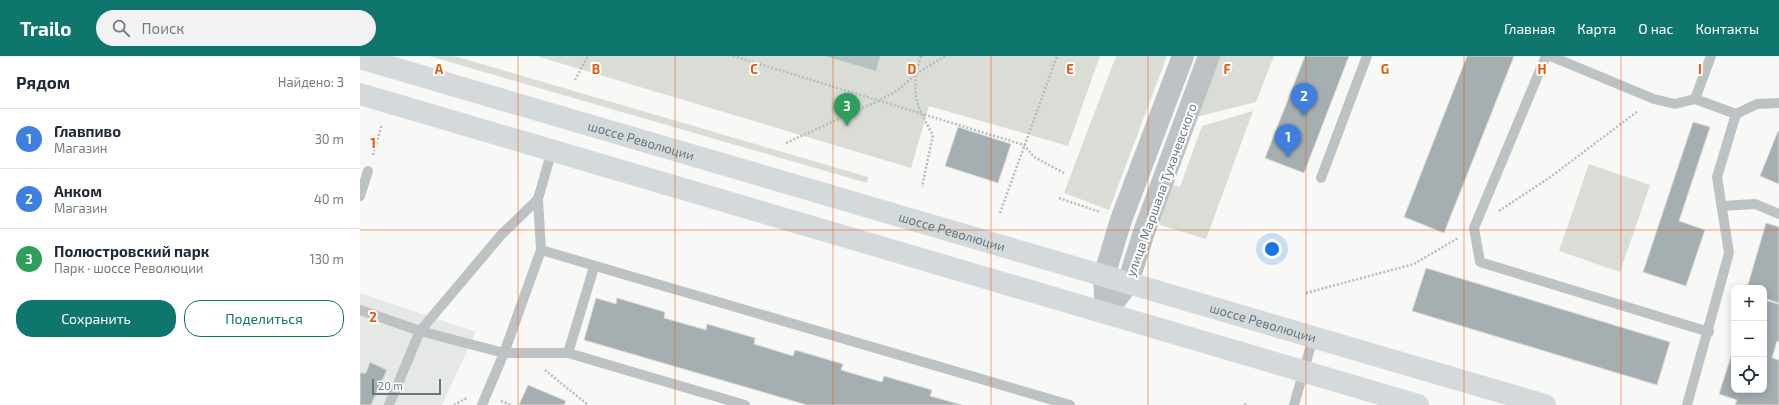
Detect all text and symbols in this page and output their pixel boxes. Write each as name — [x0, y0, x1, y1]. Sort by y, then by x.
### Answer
search box — [96, 10, 376, 46]
text: Trailo — [20, 17, 72, 40]
icon: search — [110, 17, 132, 39]
text: Поиск — [142, 19, 184, 37]
text: Главная — [1504, 20, 1555, 37]
text: Карта — [1577, 20, 1616, 37]
text: О нас — [1638, 20, 1674, 37]
text: Контакты — [1696, 20, 1759, 37]
text: A — [435, 61, 444, 77]
text: B — [592, 61, 600, 77]
text: C — [750, 61, 758, 77]
text: D — [908, 61, 917, 77]
text: E — [1066, 61, 1074, 77]
text: F — [1223, 61, 1231, 77]
text: G — [1381, 61, 1389, 77]
text: H — [1538, 61, 1547, 77]
text: I — [1698, 61, 1702, 77]
text: Рядом — [16, 72, 70, 92]
text: Найдено: 3 — [278, 74, 344, 90]
pin: 2 — [1291, 83, 1317, 116]
pin: 3 — [834, 93, 860, 126]
street label: улица Маршала Тухачевского — [1122, 101, 1200, 279]
street label: шоссе Революции — [586, 117, 696, 164]
text: Главпиво — [54, 122, 121, 140]
pin: 1 — [1275, 124, 1301, 157]
text: 1 — [26, 131, 32, 147]
text: 30 m — [315, 131, 344, 147]
text: 1 — [370, 135, 376, 151]
text: Магазин — [54, 140, 107, 156]
text: Анком — [54, 182, 102, 200]
text: 2 — [25, 191, 33, 207]
text: 40 m — [314, 191, 344, 207]
text: Магазин — [54, 200, 107, 216]
street label: шоссе Революции — [897, 208, 1007, 255]
your location — [1262, 239, 1282, 259]
text: Полюстровский парк — [54, 242, 209, 260]
text: 3 — [25, 251, 33, 267]
text: 130 m — [309, 251, 344, 267]
text: Парк · шоссе Революции — [54, 260, 203, 276]
map controls — [1731, 285, 1767, 393]
button: + — [1731, 285, 1767, 321]
street label: шоссе Революции — [1208, 299, 1318, 346]
button: Сохранить — [16, 300, 176, 337]
button: Поделиться — [184, 300, 344, 337]
text: 2 — [369, 309, 377, 325]
button: − — [1731, 321, 1767, 357]
button: locate — [1731, 357, 1767, 393]
scale bar — [372, 377, 441, 396]
text: 20 m — [378, 379, 403, 392]

